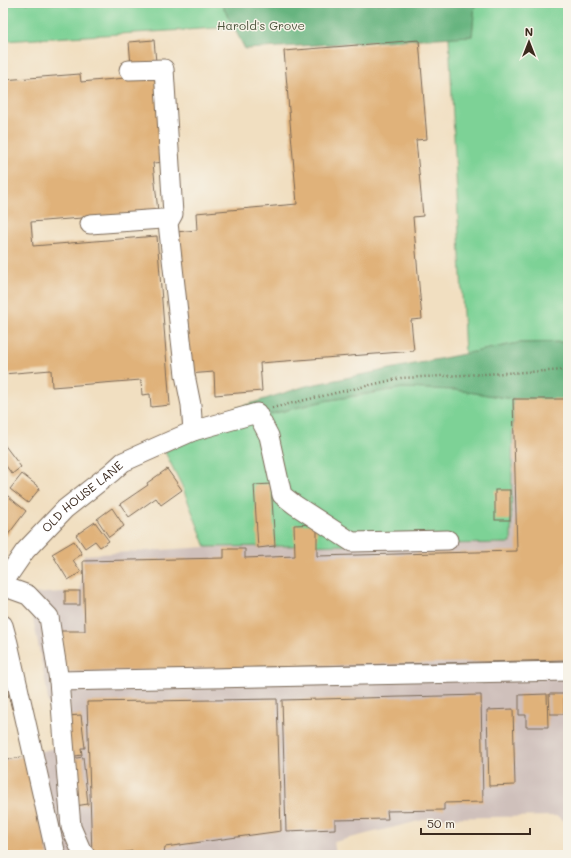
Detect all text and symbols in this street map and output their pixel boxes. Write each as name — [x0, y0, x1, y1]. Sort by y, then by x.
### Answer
park label: Harold's Grove — [217, 17, 305, 33]
north arrow — [509, 22, 549, 62]
text: N — [525, 24, 533, 39]
street label: OLD HOUSE LANE — [38, 457, 126, 535]
scale bar — [421, 810, 530, 836]
text: 50 m — [427, 815, 455, 831]

